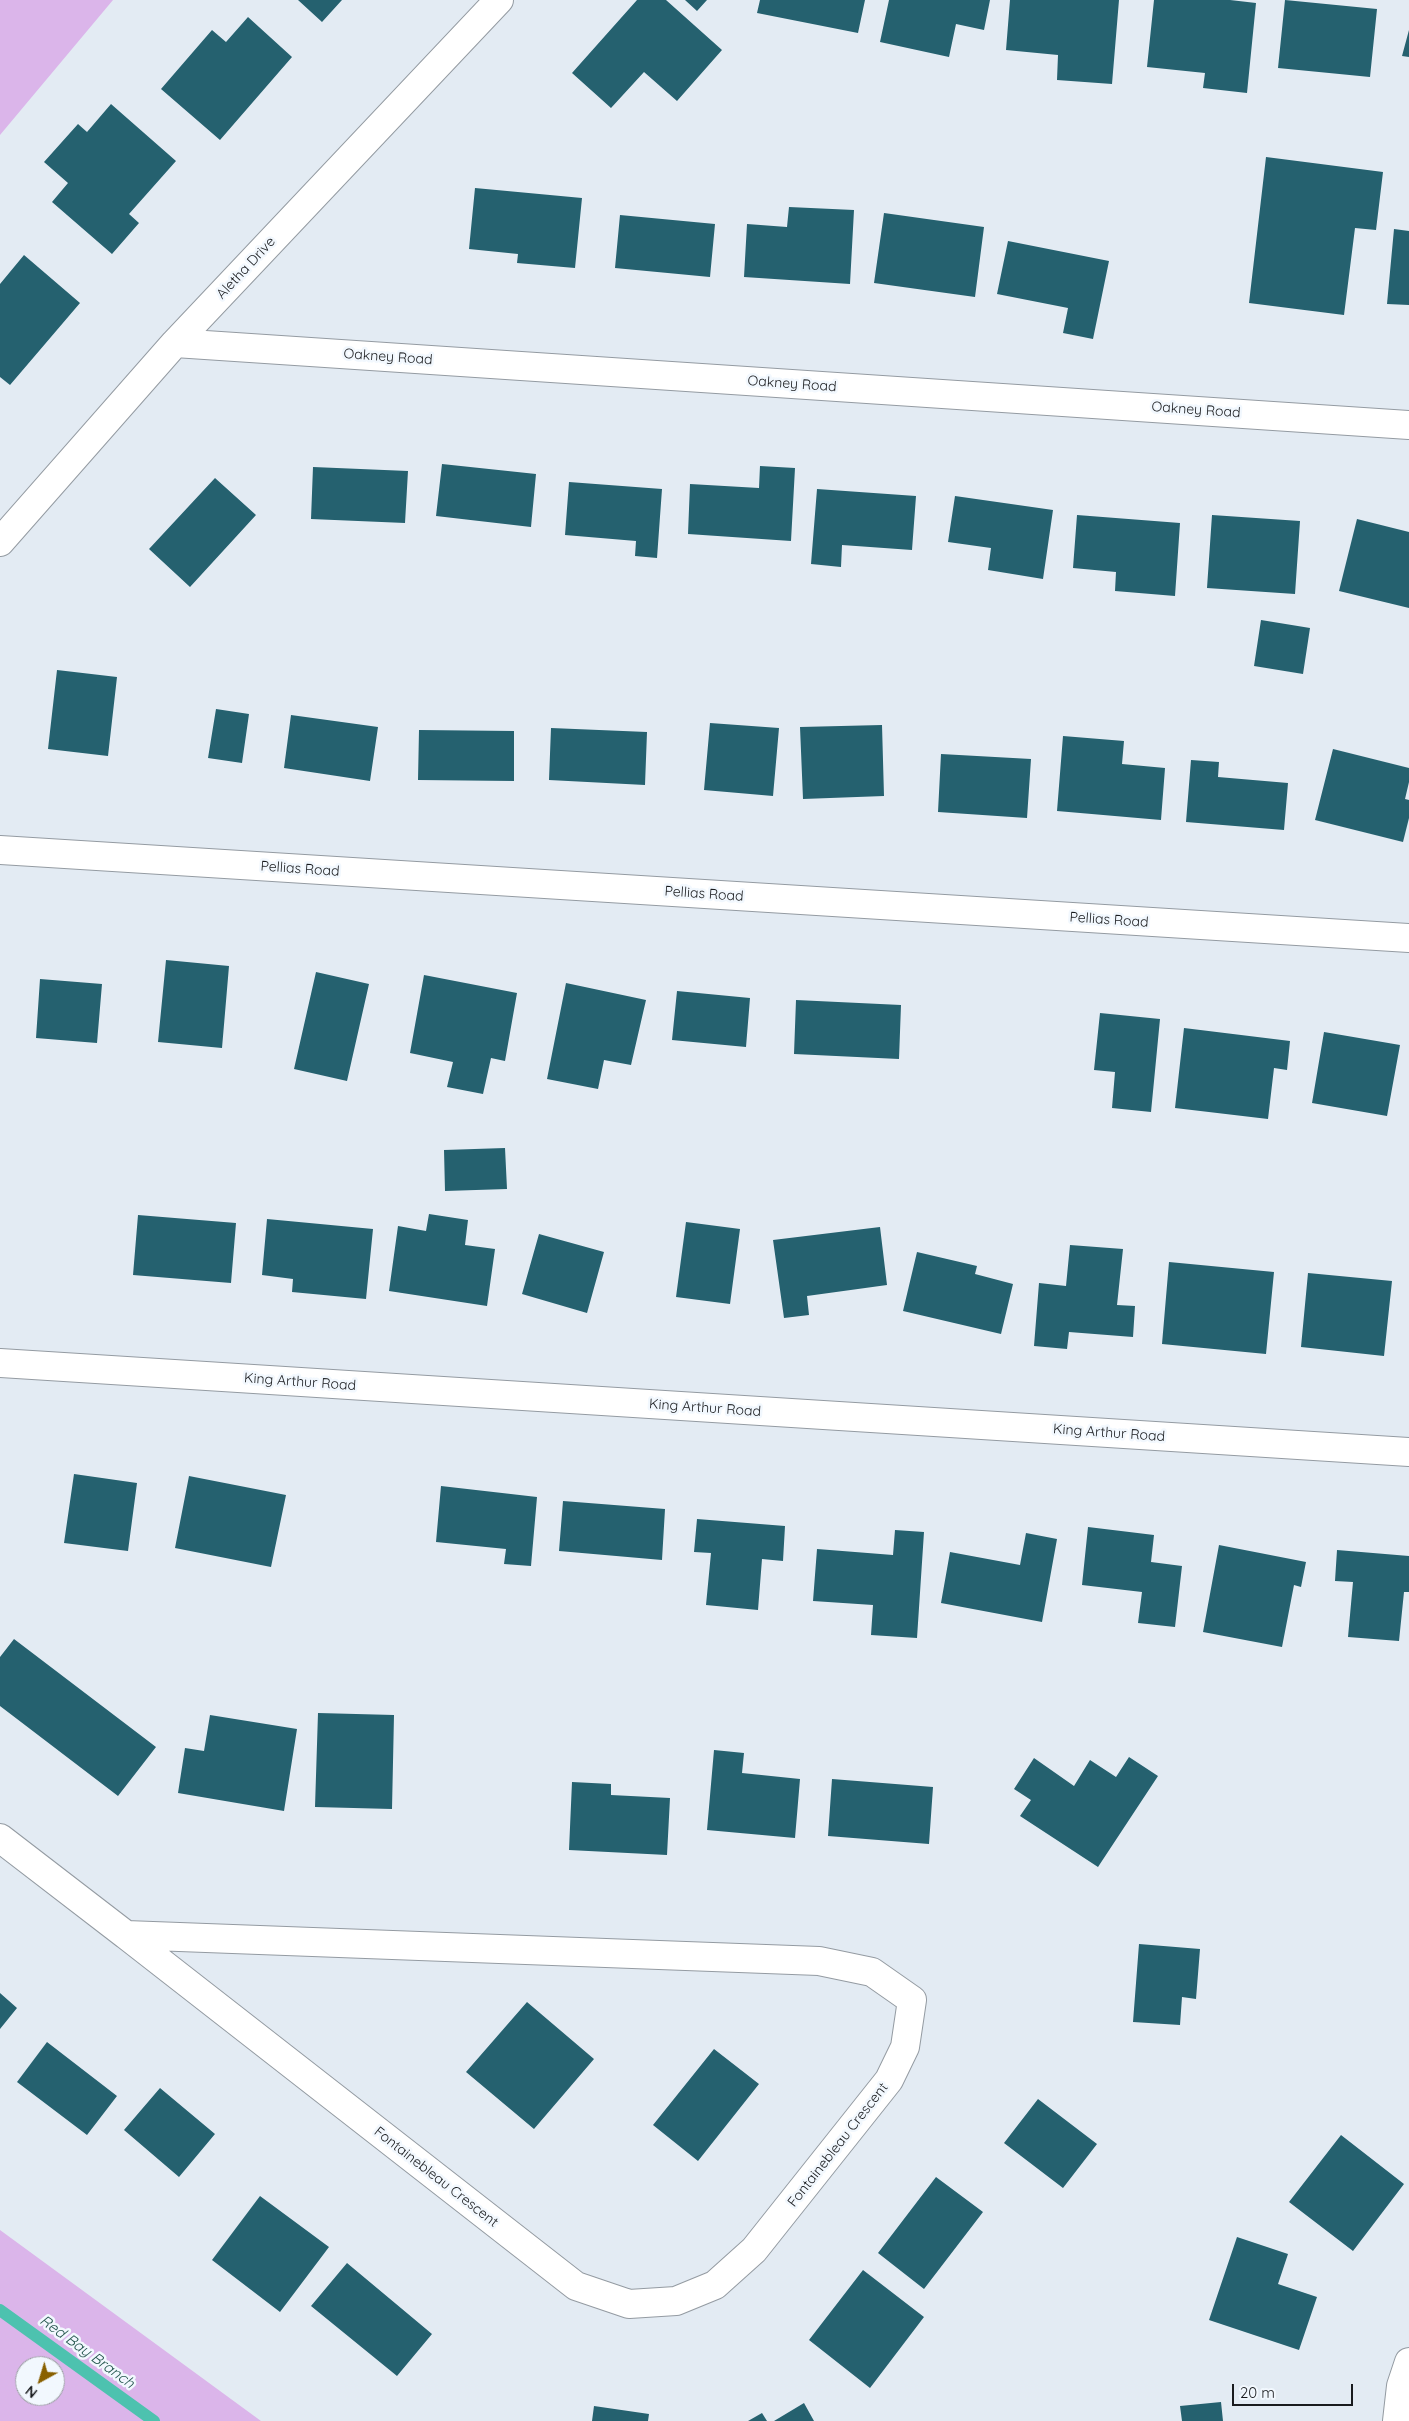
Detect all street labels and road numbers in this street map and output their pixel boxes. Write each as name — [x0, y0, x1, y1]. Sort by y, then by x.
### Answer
street label: Aletha Drive — [213, 233, 279, 303]
street label: Oakney Road — [343, 346, 433, 368]
street label: Oakney Road — [747, 373, 837, 395]
street label: Oakney Road — [1151, 399, 1241, 421]
street label: Pellias Road — [260, 858, 340, 880]
street label: Pellias Road — [664, 883, 744, 905]
street label: Pellias Road — [1069, 909, 1149, 931]
street label: King Arthur Road — [243, 1370, 357, 1394]
street label: King Arthur Road — [648, 1396, 762, 1420]
street label: King Arthur Road — [1052, 1421, 1166, 1445]
street label: Fontainebleau Crescent — [784, 2080, 892, 2210]
street label: Fontainebleau Crescent — [371, 2123, 501, 2231]

